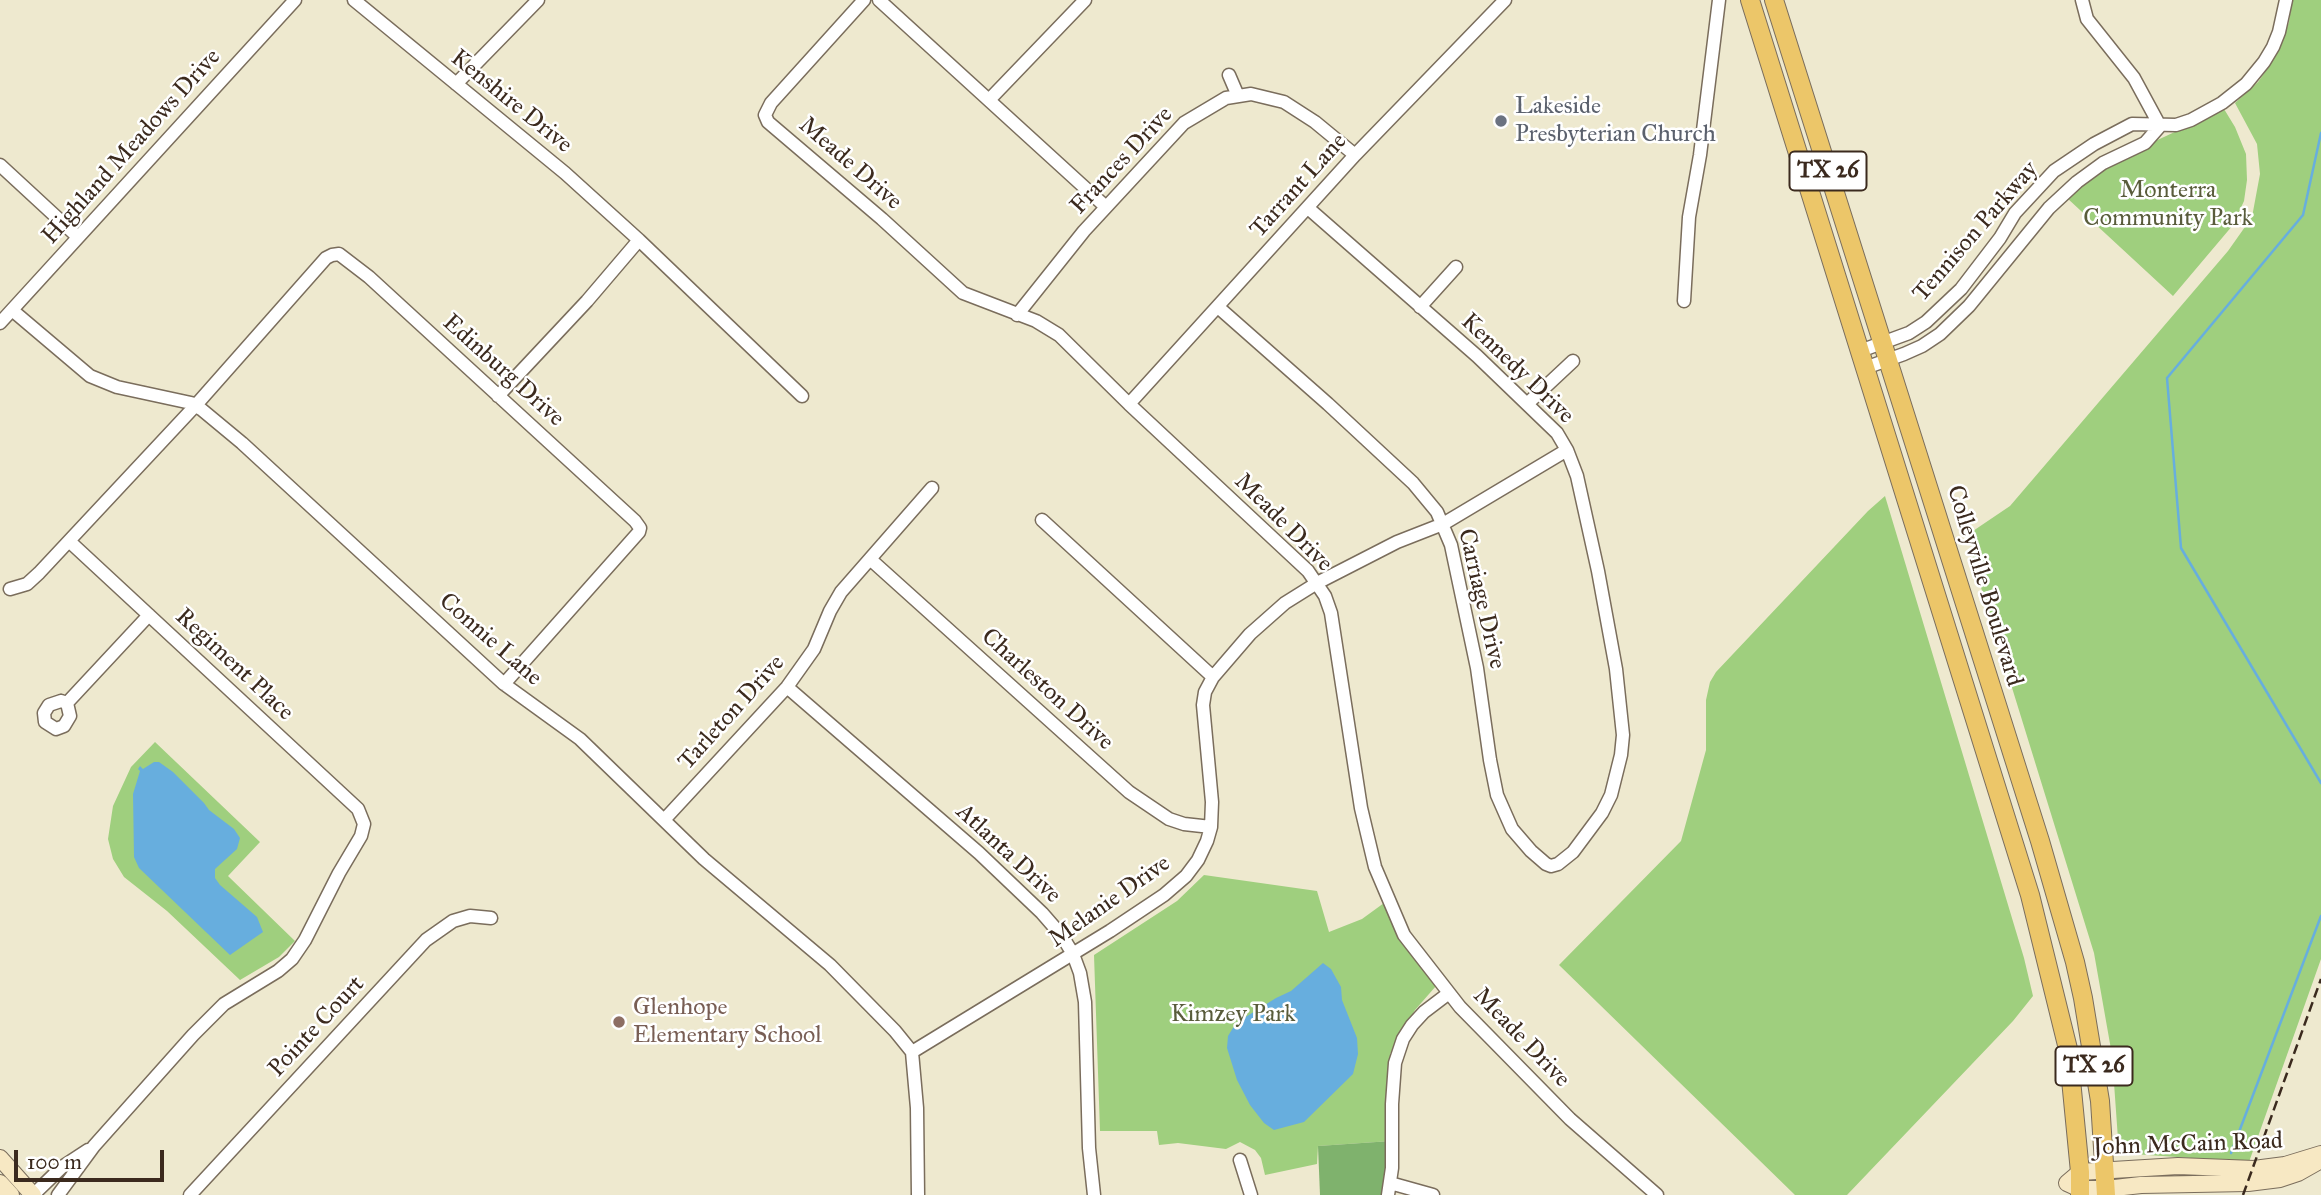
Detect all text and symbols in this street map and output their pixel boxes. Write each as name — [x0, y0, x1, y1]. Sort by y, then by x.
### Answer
street label: Highland Meadows Drive — [37, 43, 227, 251]
street label: Kenshire Drive — [444, 44, 578, 160]
place label: Lakeside Presbyterian Church — [1515, 93, 1716, 149]
street label: Frances Drive — [1065, 101, 1179, 221]
street label: Meade Drive — [793, 111, 907, 217]
marker: Lakeside Presbyterian Church — [1493, 113, 1509, 129]
street label: Tarrant Lane — [1245, 128, 1353, 244]
road number: TX 26 — [1790, 152, 1867, 190]
street label: Tennison Parkway — [1907, 156, 2045, 308]
park label: Monterra Community Park — [2083, 177, 2253, 233]
street label: Kennedy Drive — [1454, 308, 1580, 430]
street label: Edinburg Drive — [436, 309, 570, 433]
street label: Meade Drive — [1228, 468, 1338, 578]
street label: Colleyville Boulevard — [1940, 482, 2028, 690]
street label: Carriage Drive — [1451, 526, 1511, 672]
street label: Connie Lane — [433, 587, 547, 693]
street label: Regiment Place — [169, 603, 299, 727]
street label: Charleston Drive — [975, 623, 1119, 757]
street label: Tarleton Drive — [673, 650, 791, 776]
street label: Atlanta Drive — [949, 798, 1067, 910]
street label: Melanie Drive — [1044, 850, 1176, 954]
street label: Pointe Court — [263, 971, 371, 1083]
street label: Meade Drive — [1466, 982, 1576, 1094]
place label: Glenhope Elementary School — [633, 994, 822, 1050]
park label: Kimzey Park — [1171, 1001, 1295, 1029]
marker: Glenhope Elementary School — [611, 1014, 627, 1030]
road number: TX 26 — [2056, 1046, 2132, 1086]
street label: John McCain Road — [2093, 1127, 2283, 1163]
scale bar — [18, 1136, 168, 1180]
text: 100 m — [27, 1149, 82, 1175]

